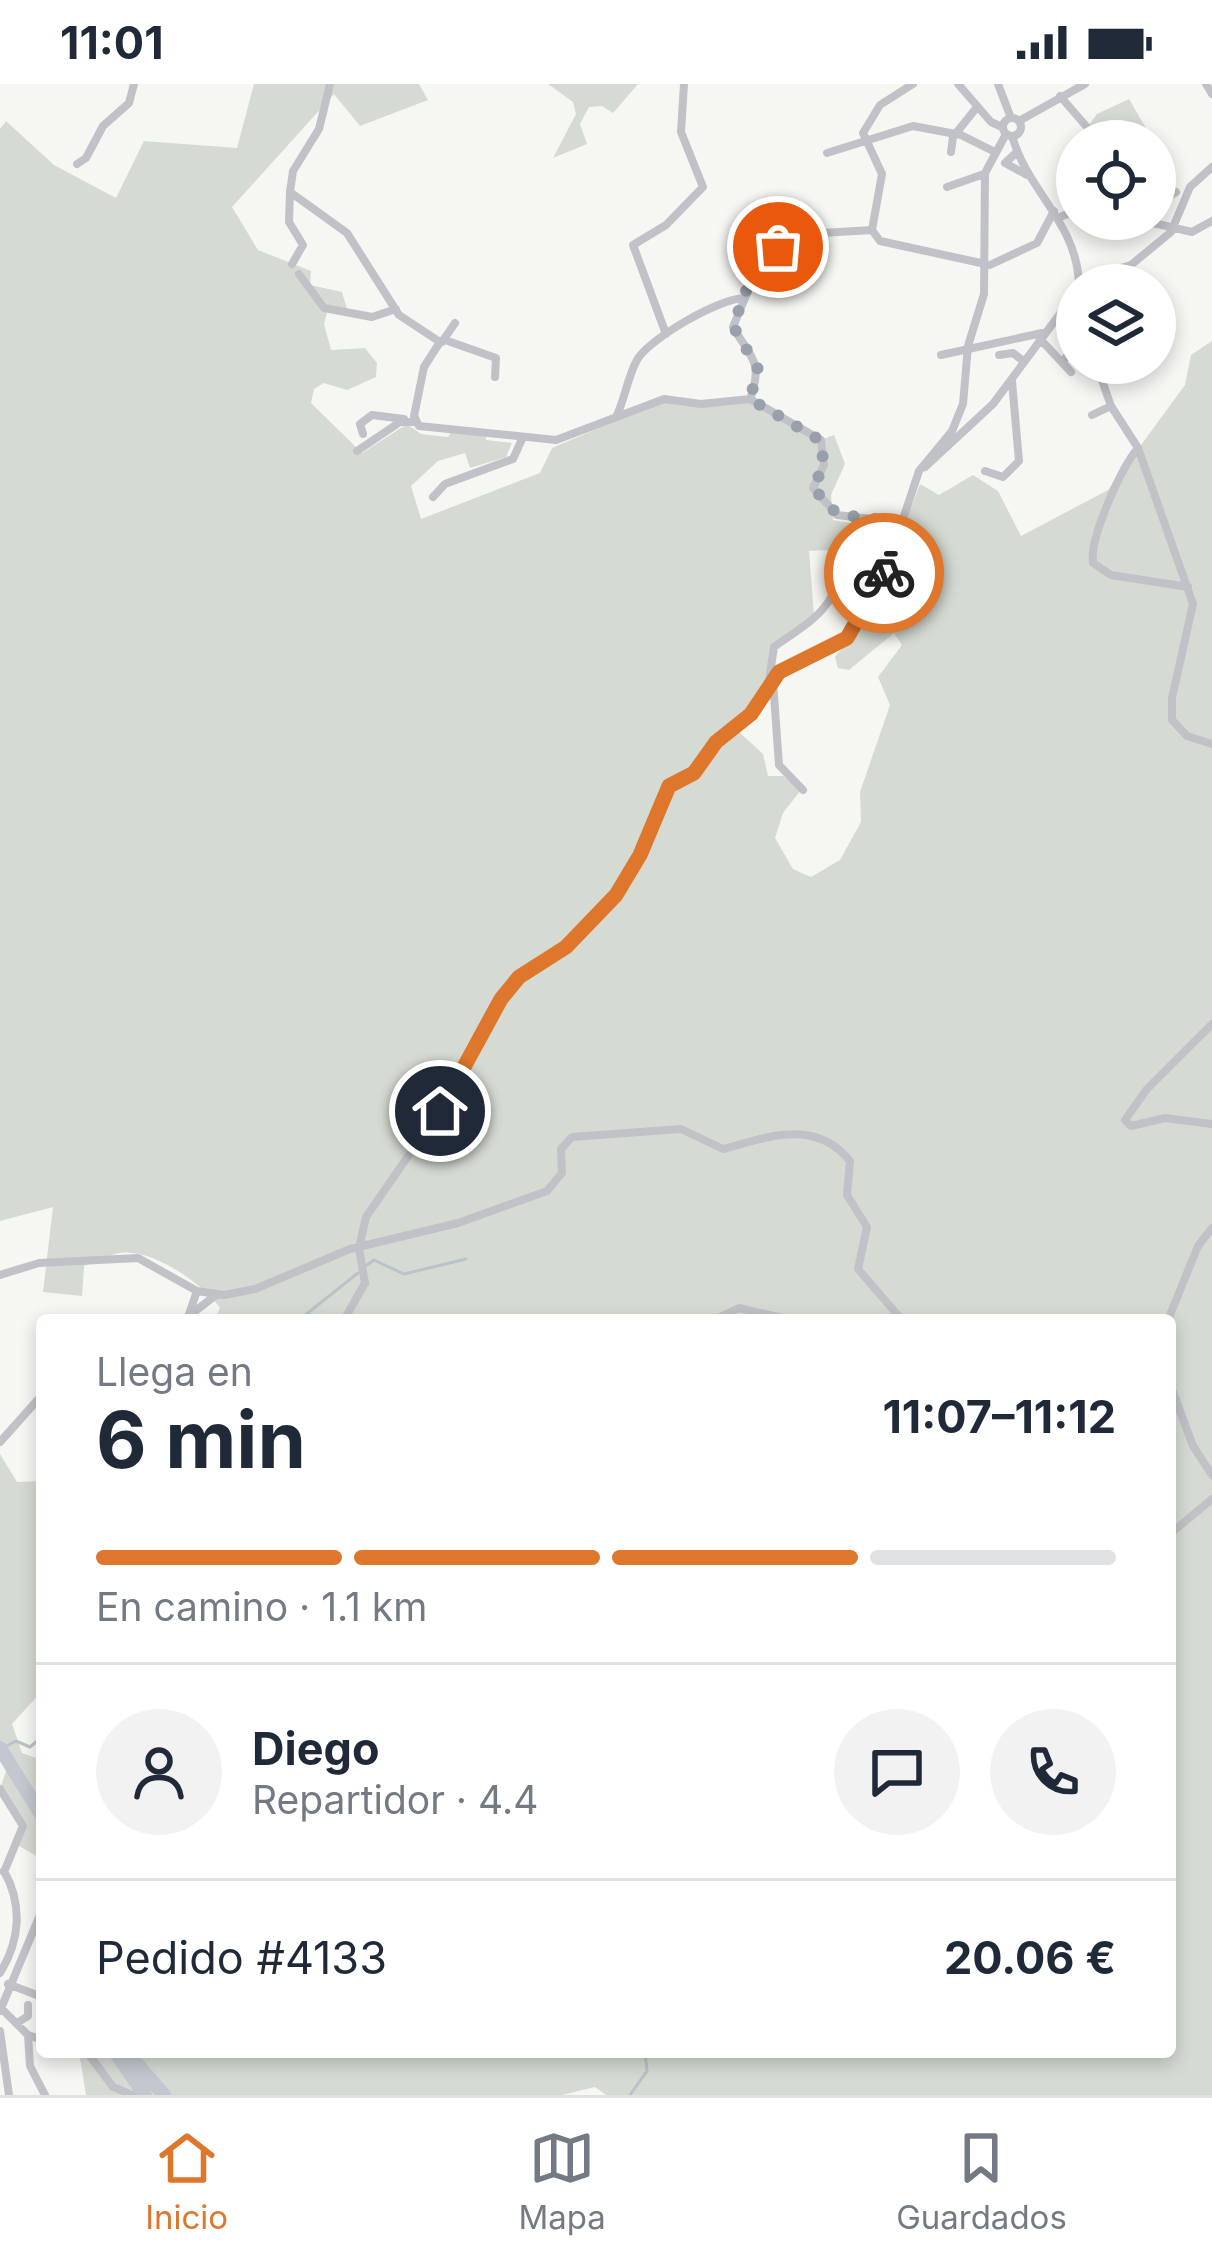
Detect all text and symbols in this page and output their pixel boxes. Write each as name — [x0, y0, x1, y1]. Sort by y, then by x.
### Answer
text: 11:01 — [60, 15, 164, 70]
map controls — [1056, 120, 1176, 384]
button: locate — [1056, 120, 1176, 240]
pin — [727, 196, 829, 298]
icon: bag — [745, 214, 811, 280]
button: layers — [1056, 264, 1176, 384]
courier — [824, 513, 944, 633]
icon: bike — [851, 540, 917, 606]
pin — [389, 1060, 491, 1162]
icon: home — [407, 1078, 473, 1144]
text: Llega en — [96, 1348, 253, 1395]
text: 11:07–11:12 — [882, 1389, 1116, 1444]
text: 6 min — [96, 1392, 306, 1487]
text: En camino · 1.1 km — [96, 1583, 427, 1630]
button: person — [96, 1709, 222, 1835]
button: chat — [834, 1709, 960, 1835]
button: phone — [990, 1709, 1116, 1835]
text: Diego — [252, 1721, 380, 1776]
text: Repartidor · 4.4 — [252, 1776, 538, 1823]
text: Pedido #4133 — [96, 1930, 387, 1985]
text: 20.06 € — [944, 1930, 1116, 1985]
tab: Inicio — [145, 2125, 228, 2237]
tab: Mapa — [518, 2125, 606, 2237]
tab: Guardados — [896, 2125, 1067, 2237]

